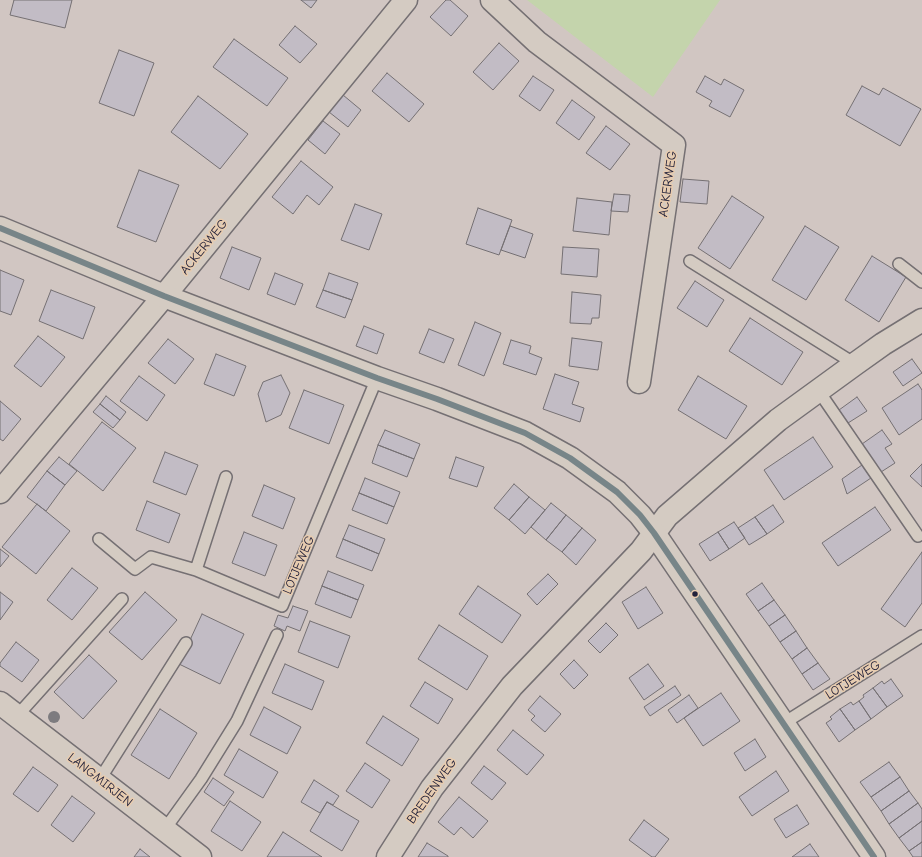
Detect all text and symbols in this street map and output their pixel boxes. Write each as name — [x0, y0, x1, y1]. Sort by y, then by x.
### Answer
street label: ACKERWEG — [656, 150, 680, 218]
street label: ACKERWEG — [177, 216, 231, 278]
street label: LOTJEWEG — [280, 533, 318, 597]
unlabelled marker — [690, 589, 700, 599]
street label: LOTJEWEG — [823, 657, 883, 703]
street label: LANGMIRJEN — [64, 750, 136, 810]
street label: BREDENWEG — [404, 755, 460, 827]

